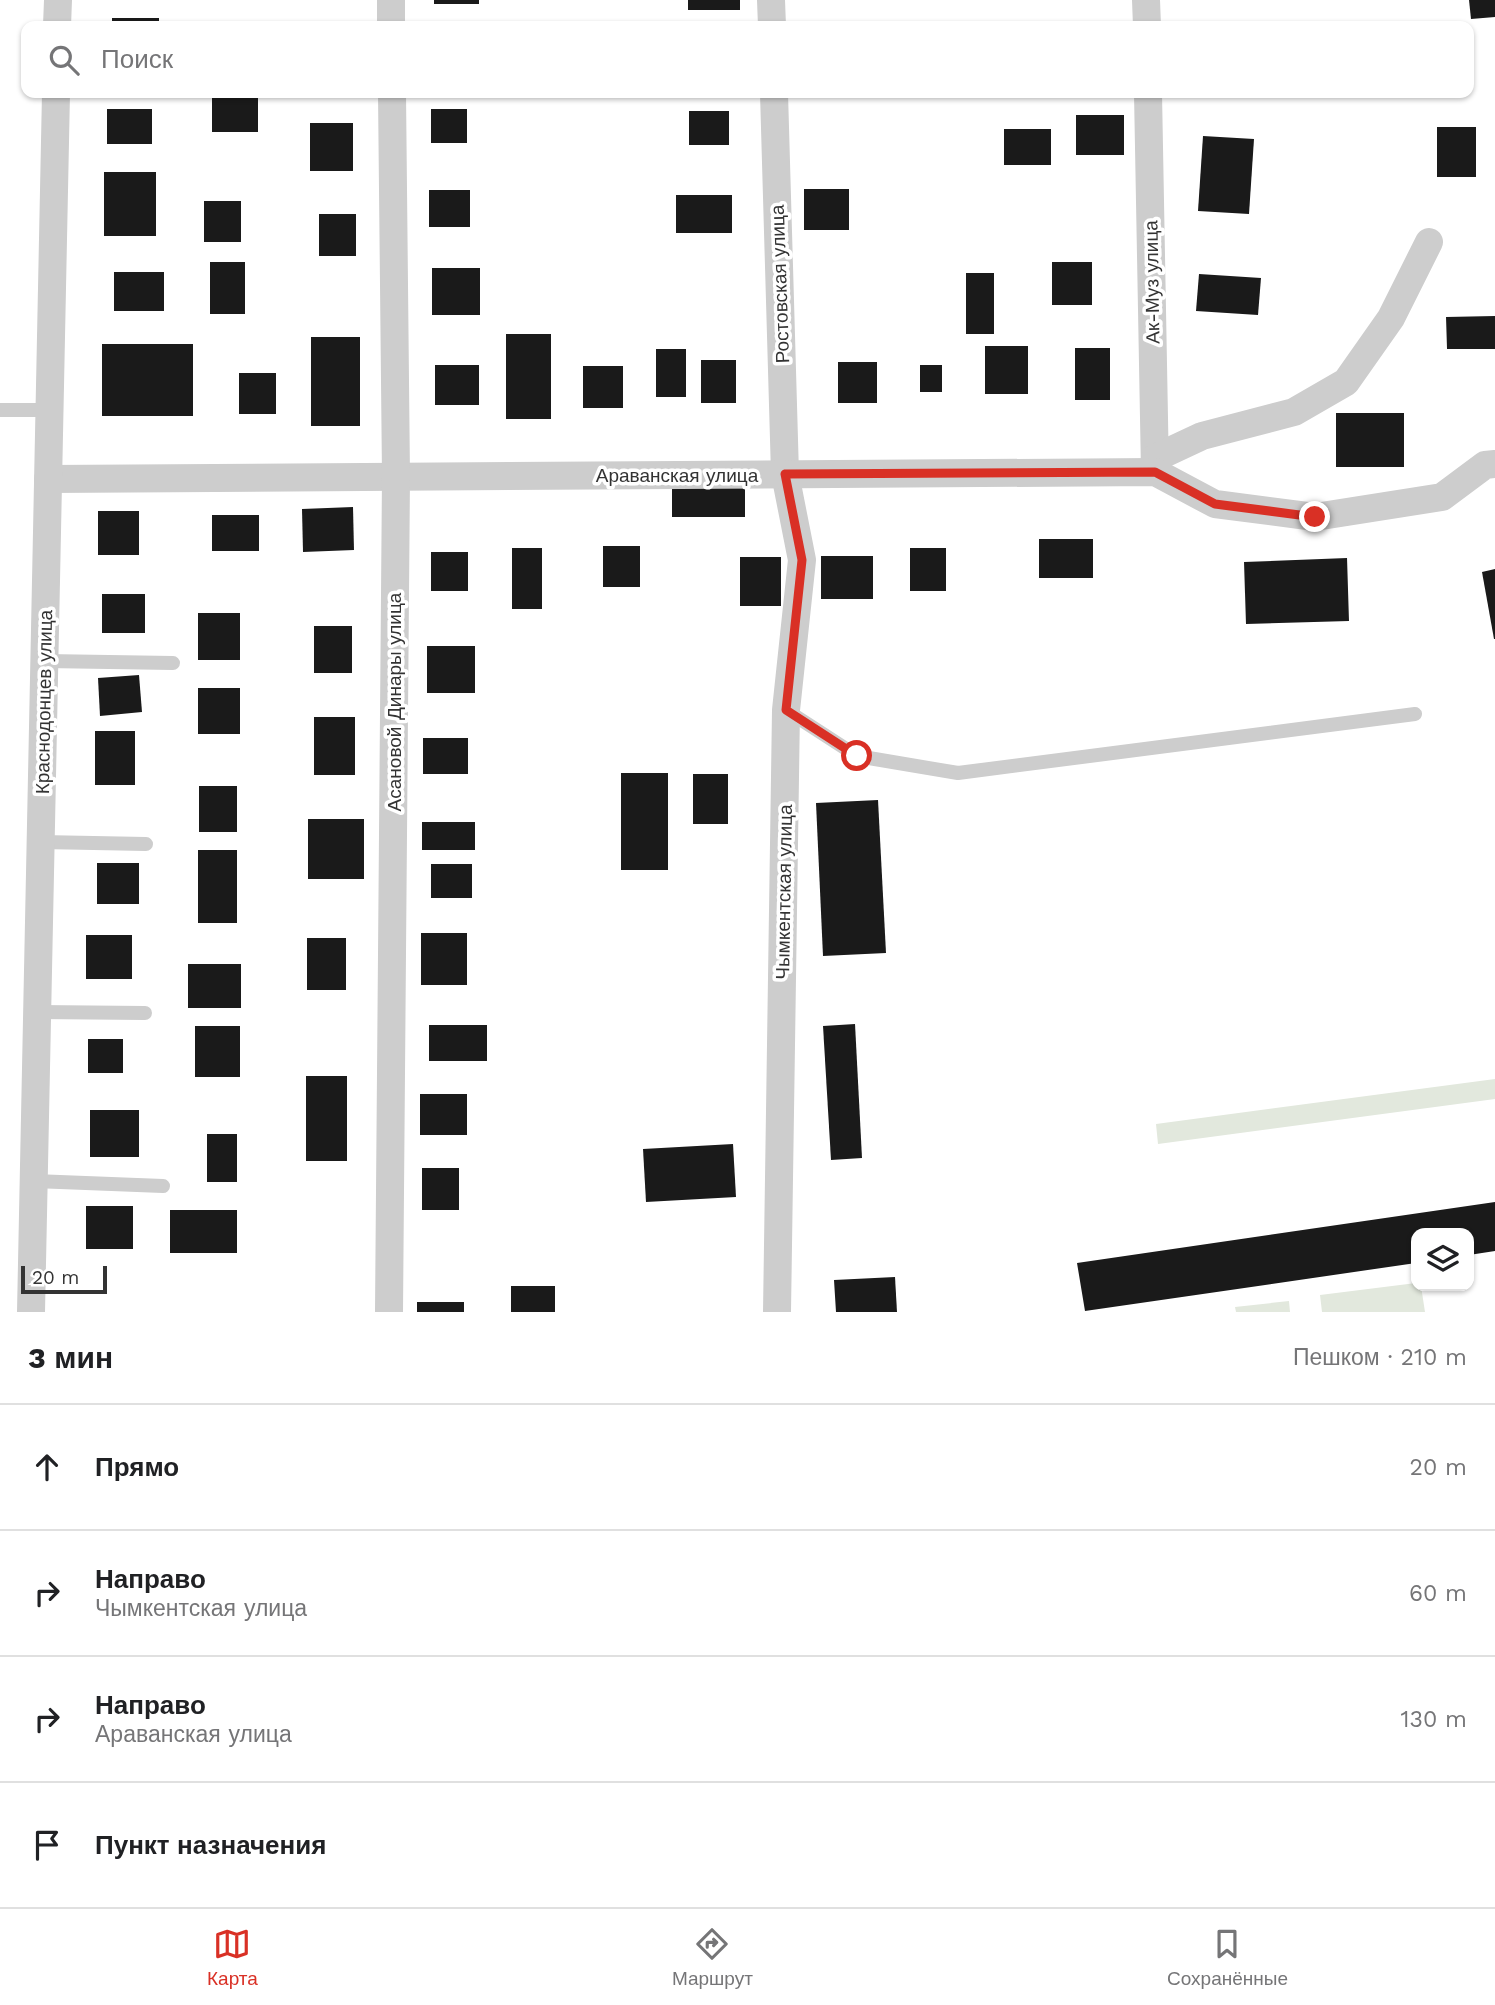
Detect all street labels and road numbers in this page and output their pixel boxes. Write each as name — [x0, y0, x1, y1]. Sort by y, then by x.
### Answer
street label: Ростовская улица — [766, 204, 794, 364]
street label: Ак-Муз улица — [1139, 220, 1165, 344]
street label: Араванская улица — [596, 464, 759, 487]
street label: Асановой Динары улица — [383, 592, 406, 811]
street label: Краснодонцев улица — [31, 609, 57, 794]
street label: Чымкентская улица — [771, 804, 797, 980]

